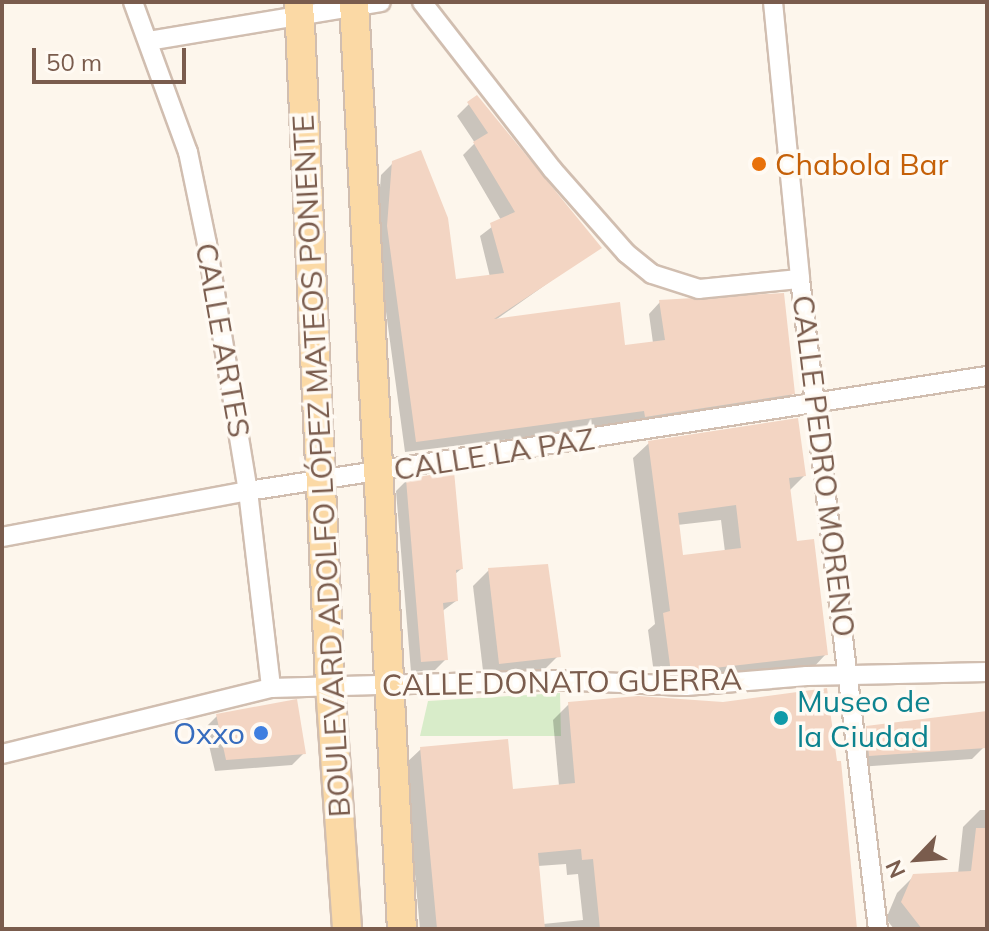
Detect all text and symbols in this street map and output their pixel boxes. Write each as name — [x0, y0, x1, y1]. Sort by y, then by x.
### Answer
scale bar — [36, 32, 190, 82]
text: 50 m — [46, 47, 102, 77]
street label: BOULEVARD ADOLFO LÓPEZ MATEOS PONIENTE — [285, 114, 357, 818]
place label: Chabola Bar — [775, 146, 948, 182]
marker: Chabola Bar — [750, 155, 768, 173]
street label: CALLE ARTES — [188, 240, 258, 440]
street label: CALLE PEDRO MORENO — [785, 293, 863, 639]
street label: CALLE LA PAZ — [391, 420, 597, 488]
street label: CALLE DONATO GUERRA — [381, 661, 743, 703]
place label: Museo de la Ciudad — [797, 683, 931, 754]
marker: Museo de la Ciudad — [772, 709, 790, 727]
place label: Oxxo — [173, 715, 245, 751]
marker: Oxxo — [252, 724, 270, 742]
north arrow — [877, 819, 957, 899]
text: N — [879, 856, 911, 883]

